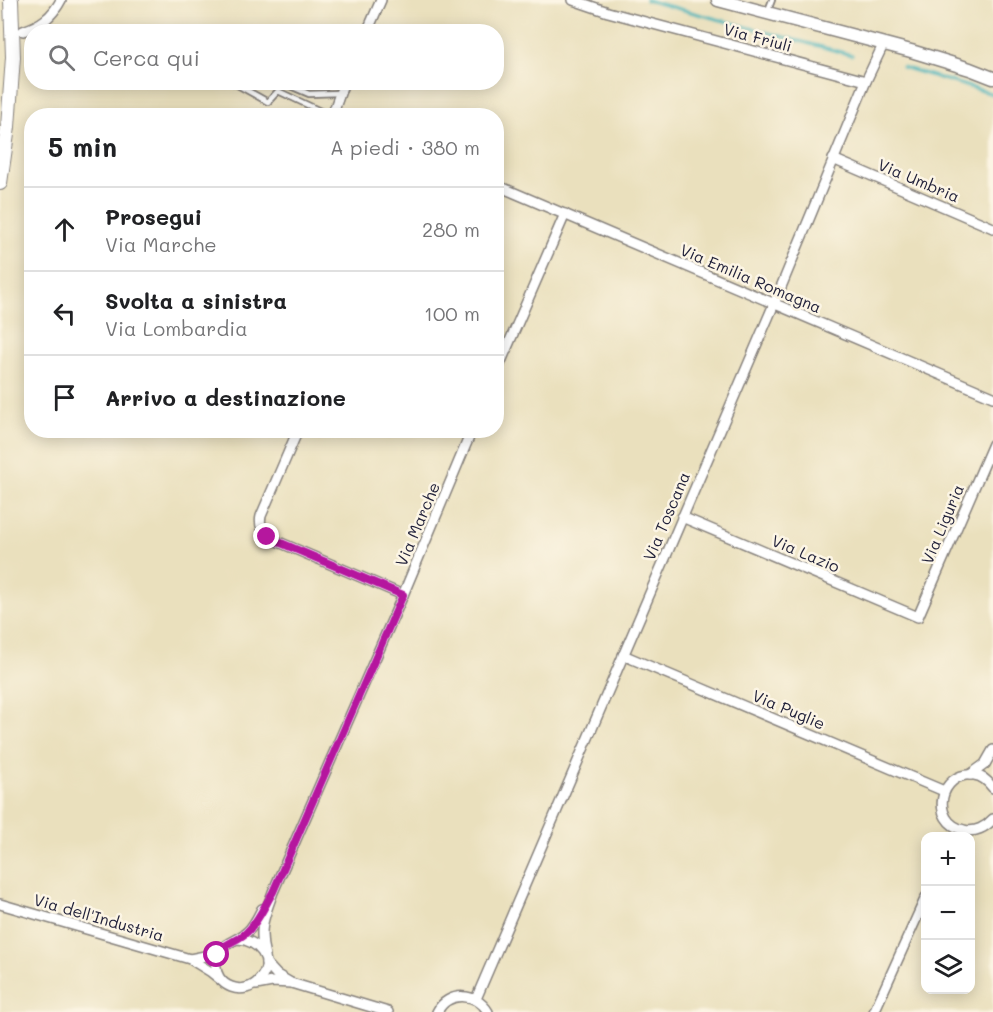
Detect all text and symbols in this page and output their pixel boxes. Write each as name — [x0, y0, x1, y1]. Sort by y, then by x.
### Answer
street label: Via Friuli — [722, 18, 794, 56]
search box — [24, 24, 504, 90]
icon: search — [45, 41, 78, 74]
text: Cerca qui — [93, 43, 200, 72]
text: 5 min — [48, 130, 117, 164]
text: A piedi · 380 m — [330, 134, 480, 160]
street label: Via Umbria — [875, 153, 963, 207]
text: Prosegui — [105, 202, 202, 231]
icon: ahead — [48, 213, 81, 246]
text: 280 m — [422, 216, 480, 242]
text: Via Marche — [105, 231, 217, 257]
street label: Via Emilia Romagna — [677, 239, 825, 317]
text: Svolta a sinistra — [105, 286, 287, 315]
icon: left — [48, 297, 81, 330]
text: 100 m — [424, 300, 480, 326]
text: Via Lombardia — [105, 315, 248, 341]
icon: arrive — [48, 381, 81, 414]
text: Arrivo a destinazione — [105, 383, 346, 412]
street label: Via Toscana — [638, 468, 694, 564]
street label: Via Marche — [390, 479, 444, 569]
street label: Via Liguria — [916, 481, 968, 567]
route end — [253, 523, 279, 549]
street label: Via Lazio — [769, 529, 843, 577]
street label: Via Puglie — [750, 684, 828, 734]
map controls — [921, 832, 975, 994]
button: + — [921, 832, 975, 886]
button: − — [921, 886, 975, 940]
street label: Via dell'Industria — [32, 888, 167, 946]
button: layers — [921, 940, 975, 994]
route start — [203, 941, 229, 967]

